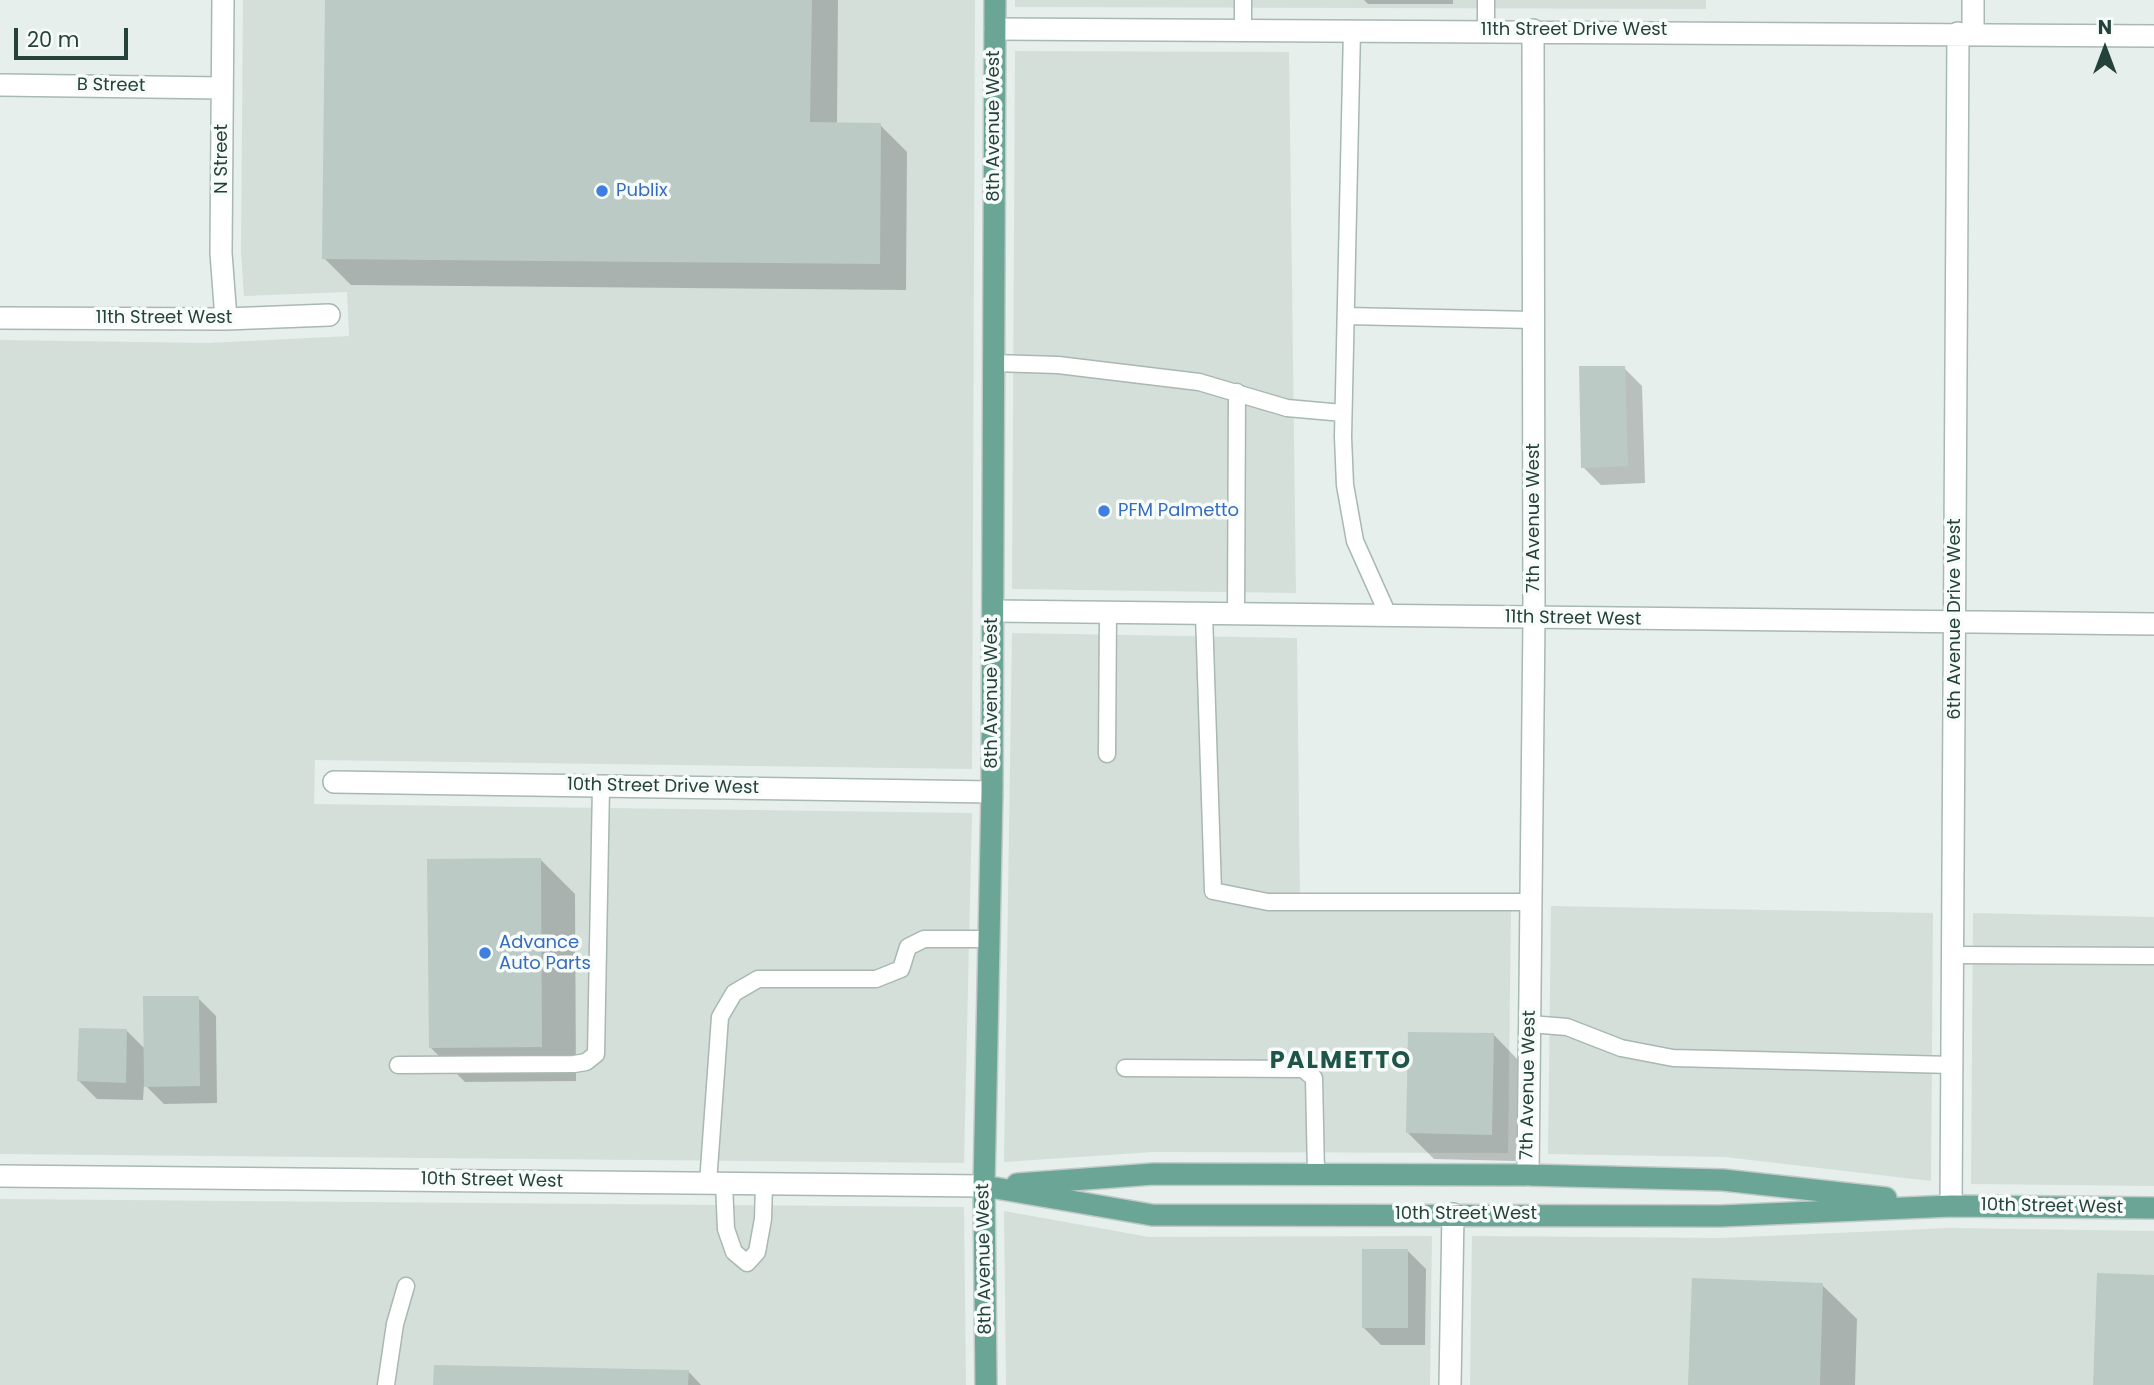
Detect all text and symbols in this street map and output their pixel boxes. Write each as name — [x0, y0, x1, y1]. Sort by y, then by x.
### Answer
scale bar — [18, 14, 131, 58]
north arrow — [2070, 14, 2140, 84]
text: N — [2098, 14, 2112, 41]
street label: 11th Street Drive West — [1481, 19, 1667, 41]
text: 20 m — [27, 25, 80, 54]
street label: 8th Avenue West — [983, 50, 1005, 202]
street label: B Street — [77, 75, 145, 97]
street label: N Street — [211, 124, 233, 194]
place label: Publix — [616, 180, 668, 202]
marker: Publix — [594, 183, 610, 199]
street label: 11th Street West — [96, 307, 232, 329]
street label: 7th Avenue West — [1523, 443, 1545, 593]
place label: PFM Palmetto — [1118, 500, 1239, 522]
marker: PFM Palmetto — [1096, 503, 1112, 519]
street label: 6th Avenue Drive West — [1944, 518, 1966, 720]
street label: 11th Street West — [1505, 607, 1641, 631]
street label: 8th Avenue West — [981, 617, 1003, 769]
street label: 10th Street Drive West — [567, 775, 759, 799]
place label: Advance Auto Parts — [499, 932, 591, 974]
marker: Advance Auto Parts — [477, 945, 493, 961]
street label: 7th Avenue West — [1517, 1010, 1541, 1160]
district label: PALMETTO — [1271, 1048, 1411, 1076]
street label: 10th Street West — [421, 1169, 563, 1193]
street label: 8th Avenue West — [973, 1183, 997, 1335]
street label: 10th Street West — [1981, 1195, 2123, 1219]
street label: 10th Street West — [1395, 1203, 1537, 1225]

